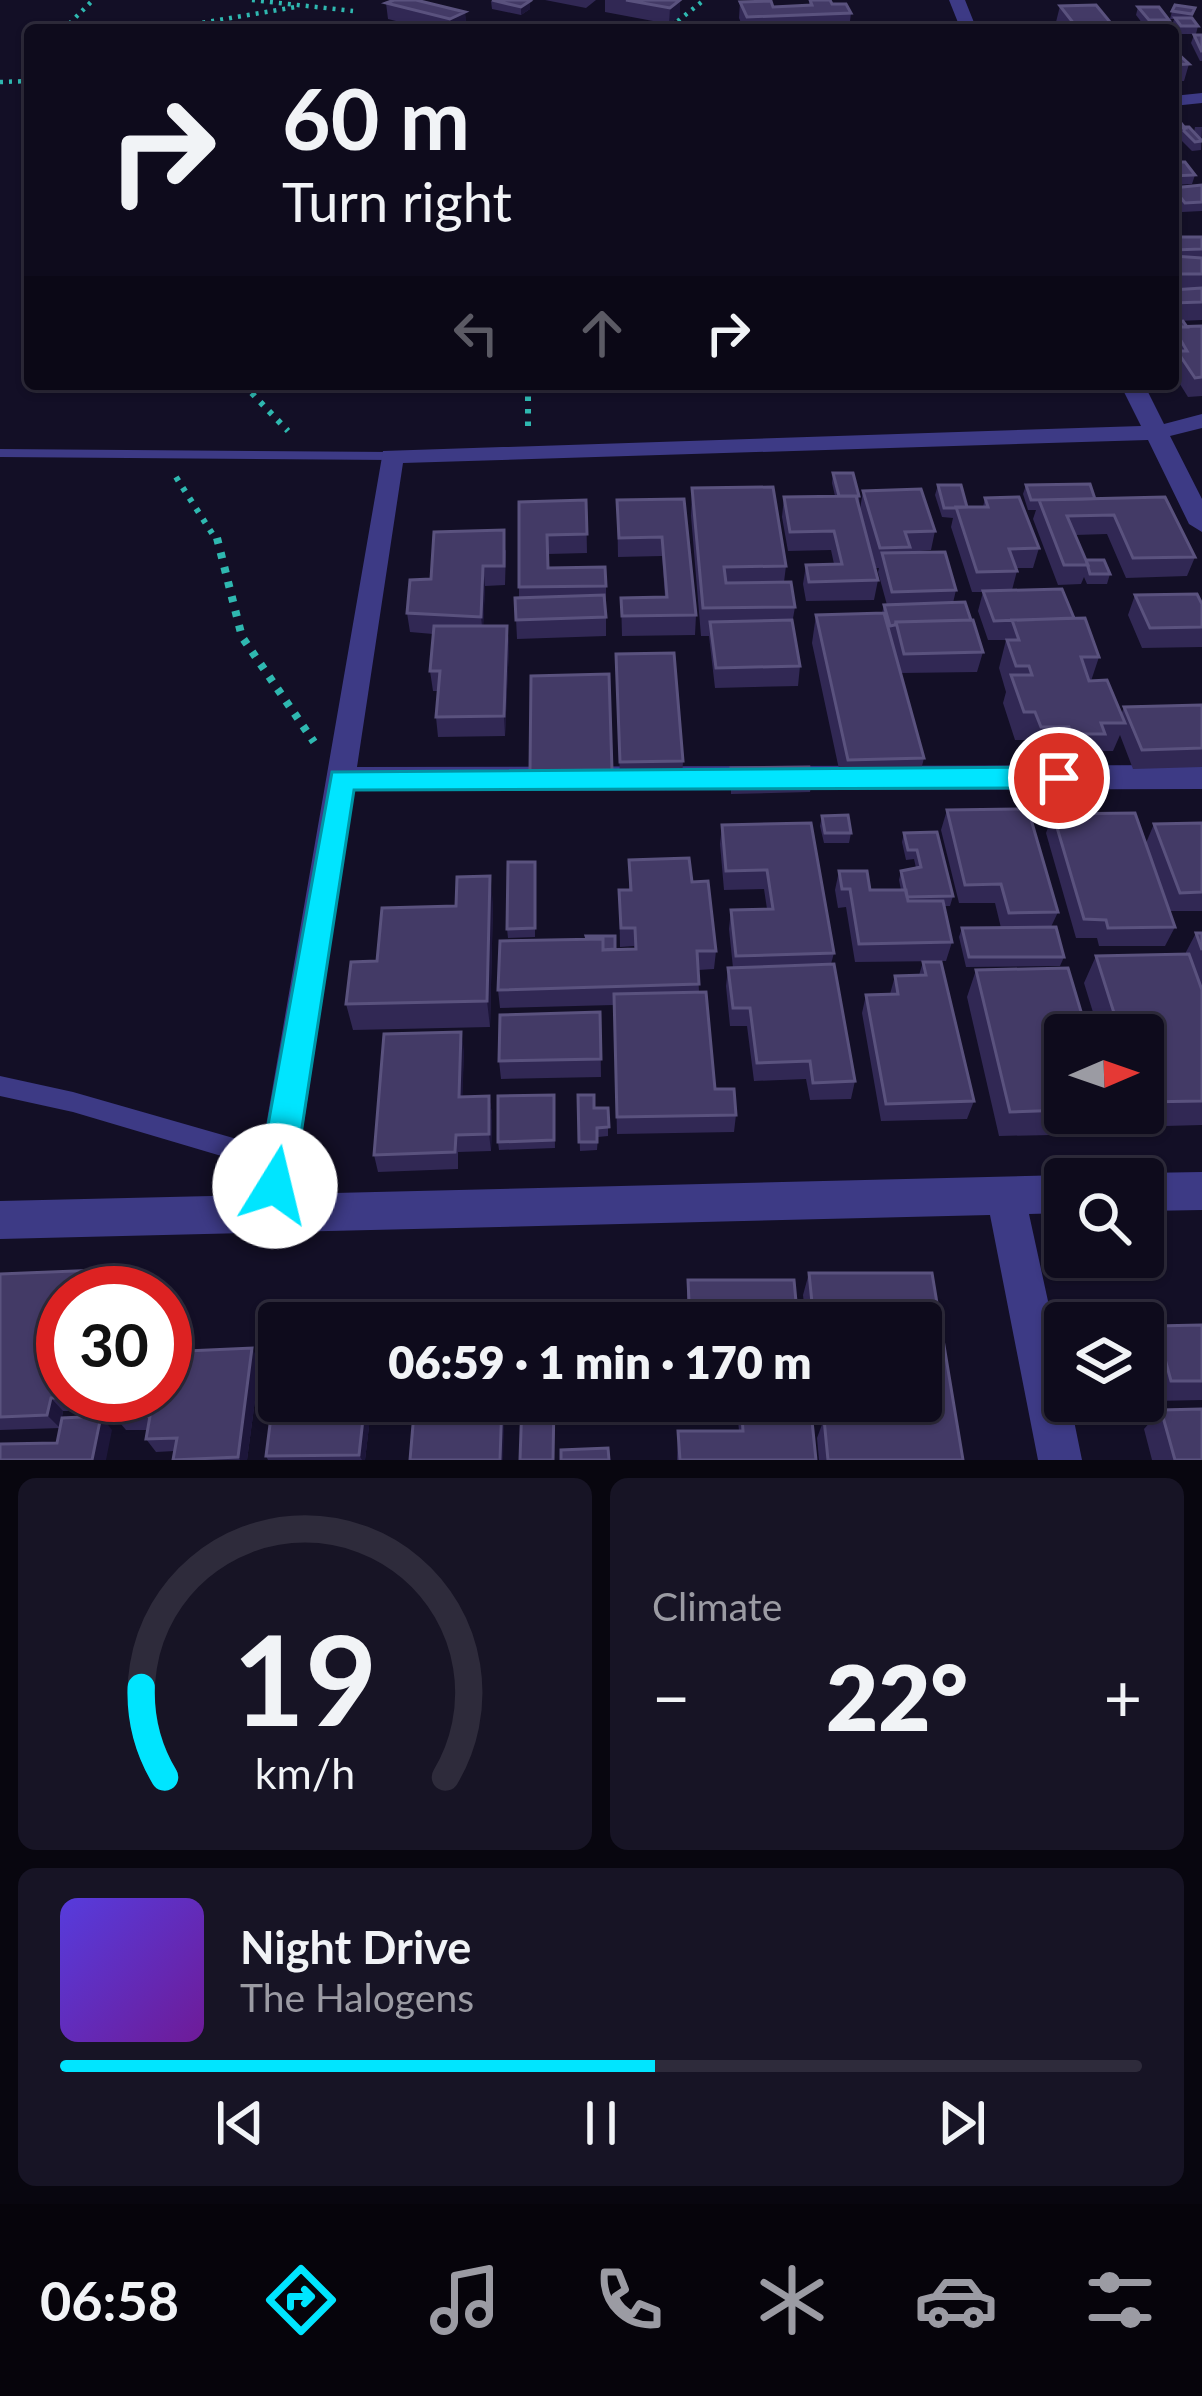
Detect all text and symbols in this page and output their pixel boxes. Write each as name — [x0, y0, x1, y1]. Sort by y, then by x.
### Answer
text: 60 m — [282, 67, 470, 168]
icon: right — [84, 72, 240, 228]
text: Turn right — [282, 169, 512, 234]
icon: left — [443, 300, 509, 366]
icon: ahead — [569, 300, 635, 366]
icon: right — [695, 300, 761, 366]
pin — [1008, 727, 1110, 829]
icon: arrive — [1026, 745, 1092, 811]
north arrow — [1044, 1014, 1164, 1134]
map controls — [1044, 1014, 1164, 1422]
position arrow — [212, 1123, 338, 1249]
button: search — [1044, 1158, 1164, 1278]
speed limit sign: 30 — [36, 1266, 192, 1422]
button: layers — [1044, 1302, 1164, 1422]
text: 06:59 · 1 min · 170 m — [388, 1335, 812, 1389]
text: Climate — [652, 1583, 782, 1629]
text: 19 — [233, 1603, 377, 1753]
text: 22° — [826, 1642, 968, 1750]
text: − — [652, 1657, 690, 1736]
text: + — [1104, 1657, 1142, 1736]
text: km/h — [255, 1747, 355, 1798]
text: Night Drive — [240, 1920, 471, 1974]
text: The Halogens — [240, 1974, 474, 2020]
icon: previous — [207, 2090, 273, 2156]
icon: pause — [568, 2090, 634, 2156]
icon: next — [929, 2090, 995, 2156]
icon: directions — [259, 2258, 343, 2342]
icon: music — [423, 2258, 507, 2342]
icon: phone — [587, 2258, 671, 2342]
icon: climate — [750, 2258, 834, 2342]
icon: car — [914, 2258, 998, 2342]
icon: filters — [1078, 2258, 1162, 2342]
text: 06:58 — [40, 2268, 179, 2333]

